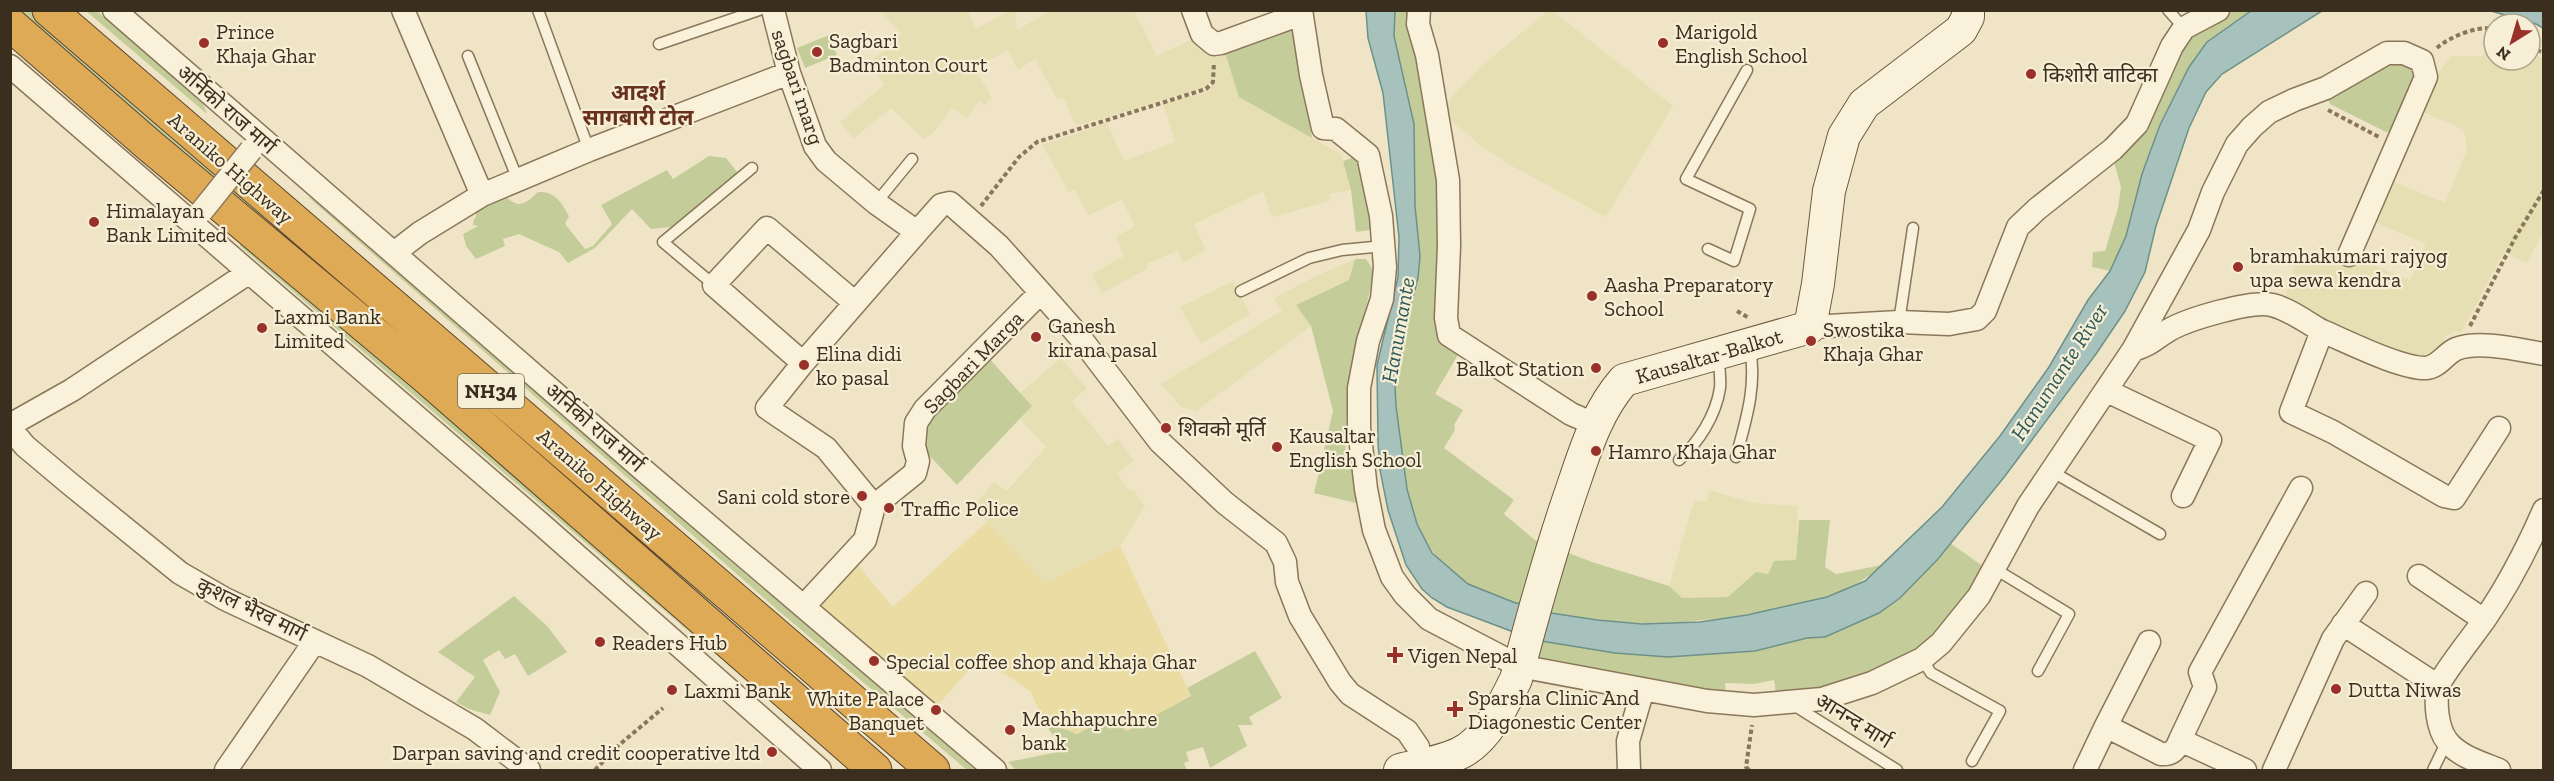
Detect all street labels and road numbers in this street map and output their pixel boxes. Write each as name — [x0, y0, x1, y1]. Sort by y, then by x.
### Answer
street label: sagbari marg — [767, 26, 830, 148]
street label: अर्निको राज मार्ग — [172, 59, 283, 160]
street label: Araniko Highway — [163, 107, 299, 229]
street label: Sagbari Marga — [918, 306, 1028, 418]
street label: Kausaltar-Balkot — [1633, 323, 1785, 389]
road number: NH34 — [458, 374, 524, 408]
street label: अर्निको राज मार्ग — [540, 377, 651, 478]
street label: Araniko Highway — [532, 423, 668, 545]
street label: कुशल‌ भैरव मार्ग — [193, 572, 312, 648]
street label: आनन्द मार्ग — [1811, 687, 1898, 754]

